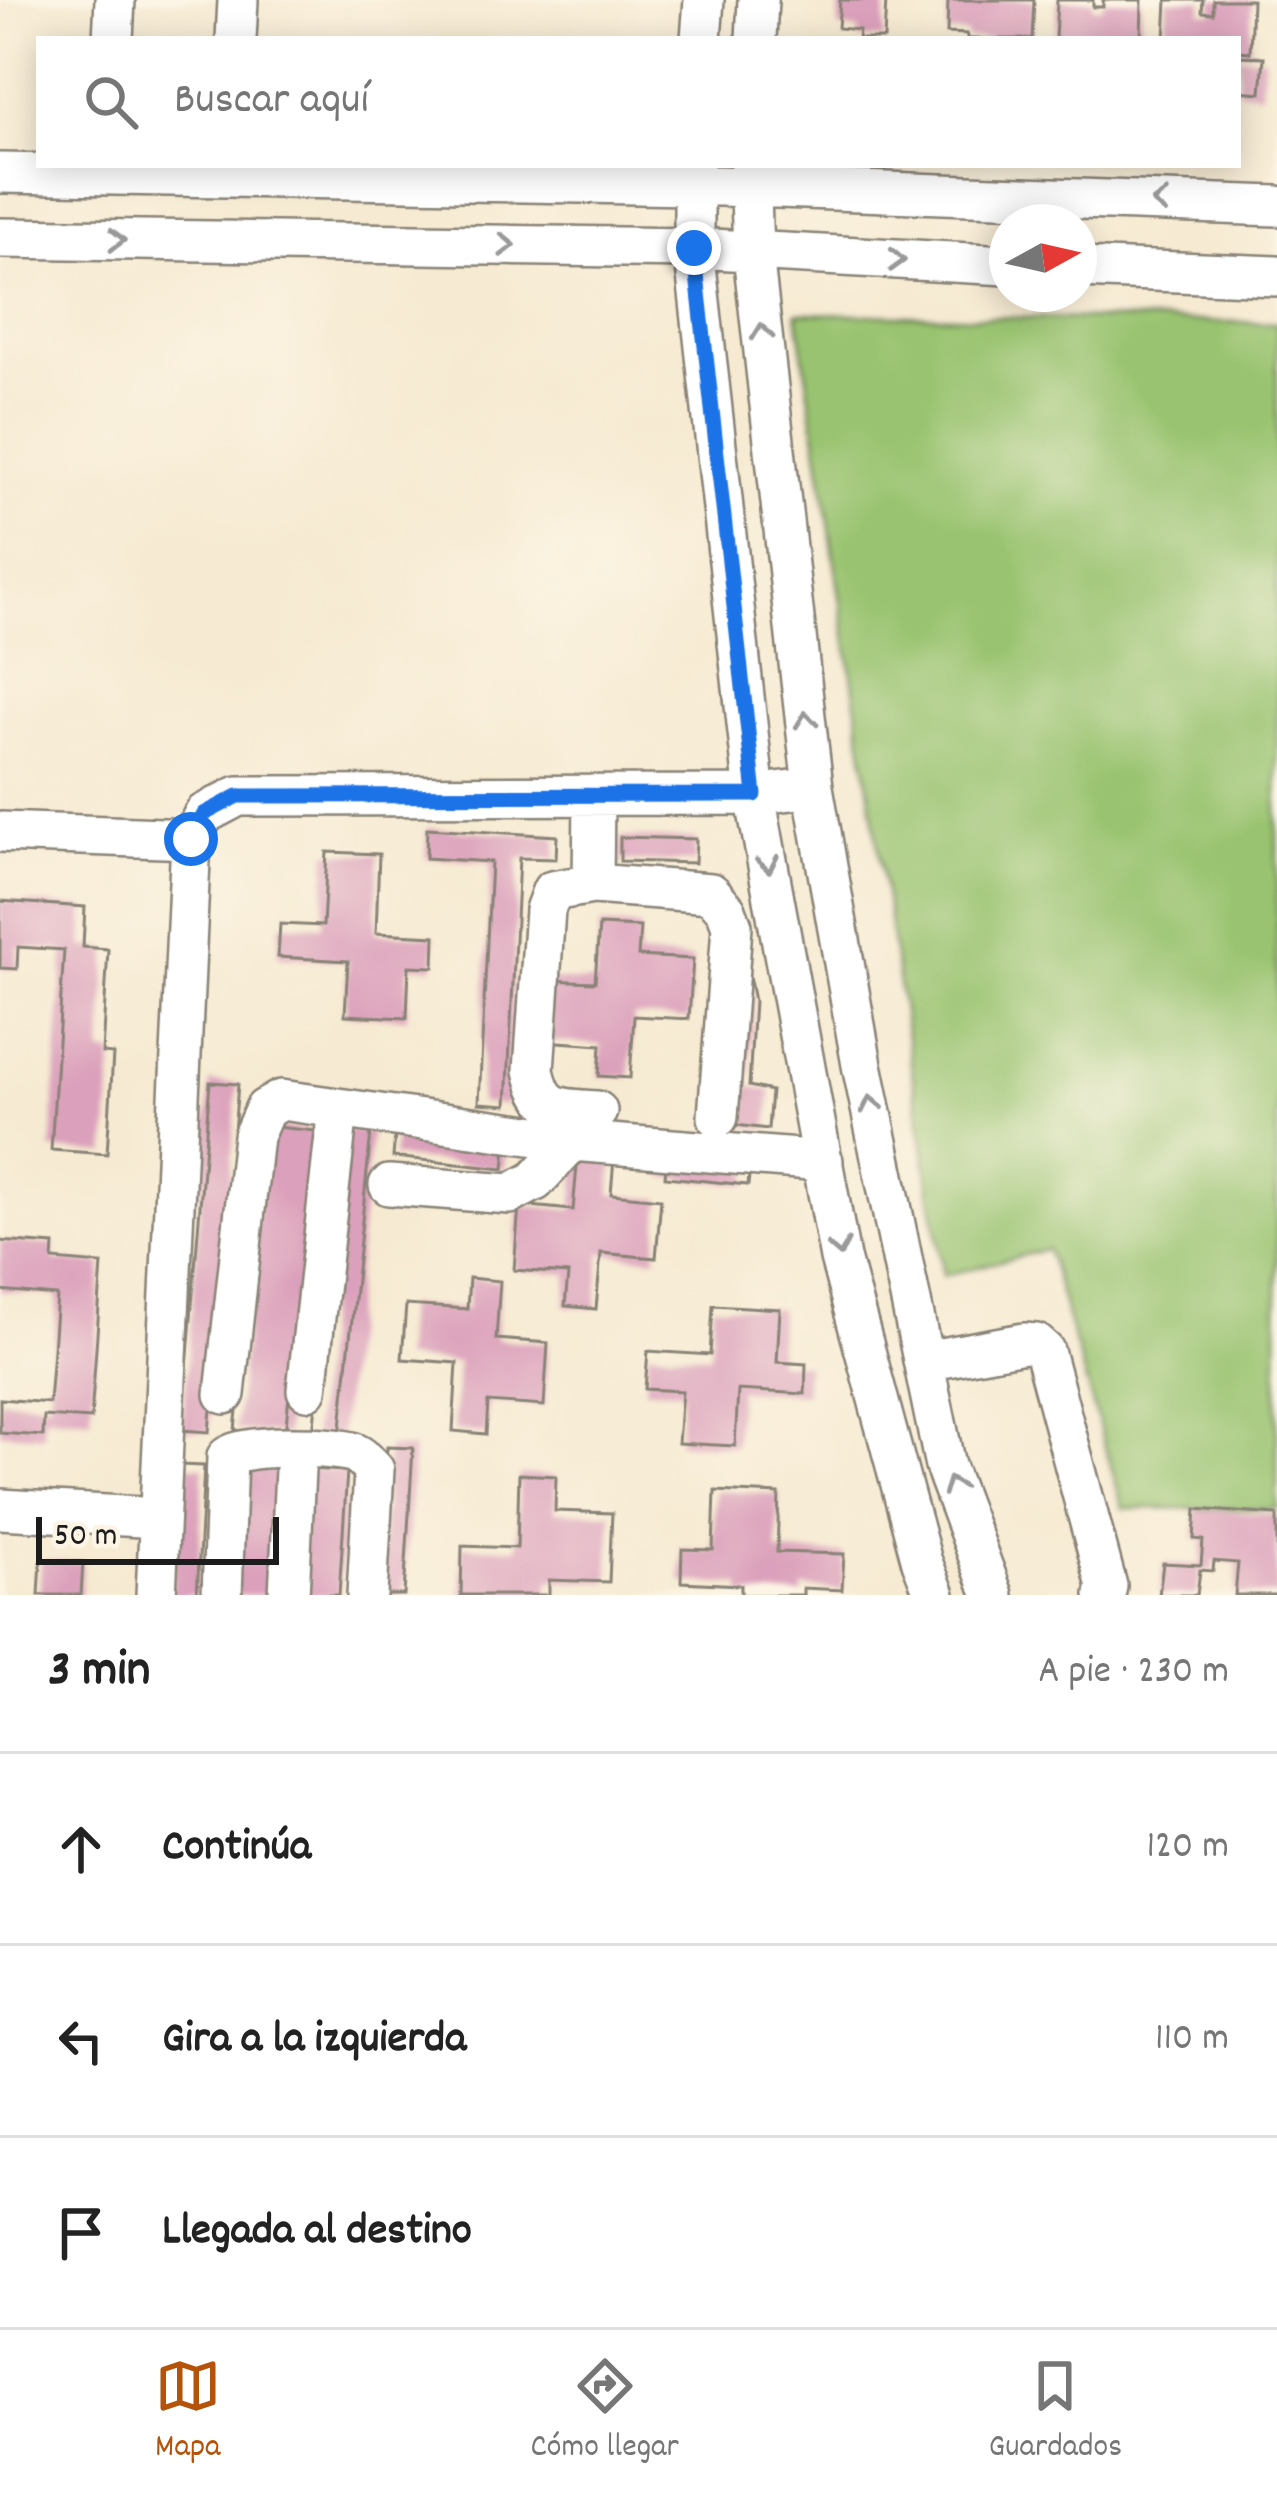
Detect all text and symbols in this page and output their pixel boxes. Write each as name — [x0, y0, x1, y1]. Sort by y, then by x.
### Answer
search box — [36, 36, 1241, 168]
icon: search — [78, 69, 144, 135]
text: Buscar aquí — [174, 70, 369, 134]
one-way arrow — [1150, 189, 1169, 215]
north arrow — [989, 204, 1097, 312]
route end — [667, 221, 721, 275]
one-way arrow — [108, 226, 127, 252]
one-way arrow — [498, 232, 517, 258]
one-way arrow — [888, 247, 907, 273]
one-way arrow — [750, 323, 775, 342]
one-way arrow — [793, 710, 819, 730]
route start — [164, 812, 218, 866]
one-way arrow — [754, 854, 780, 874]
one-way arrow — [859, 1095, 884, 1115]
one-way arrow — [825, 1237, 850, 1257]
one-way arrow — [942, 1476, 967, 1497]
scale bar — [36, 1511, 279, 1564]
text: 50 m — [54, 1514, 118, 1561]
text: 3 min — [48, 1637, 150, 1709]
text: A pie · 230 m — [1038, 1646, 1229, 1701]
icon: ahead — [48, 1816, 114, 1882]
text: Continúa — [162, 1817, 311, 1881]
text: 120 m — [1146, 1821, 1229, 1876]
icon: left — [48, 2008, 114, 2074]
text: Gira a la izquierda — [162, 2009, 466, 2073]
text: 110 m — [1155, 2013, 1229, 2068]
icon: arrive — [48, 2200, 114, 2266]
text: Llegada al destino — [162, 2201, 472, 2265]
tab: Mapa — [155, 2353, 221, 2472]
tab: Cómo llegar — [531, 2353, 679, 2472]
tab: Guardados — [989, 2353, 1122, 2472]

